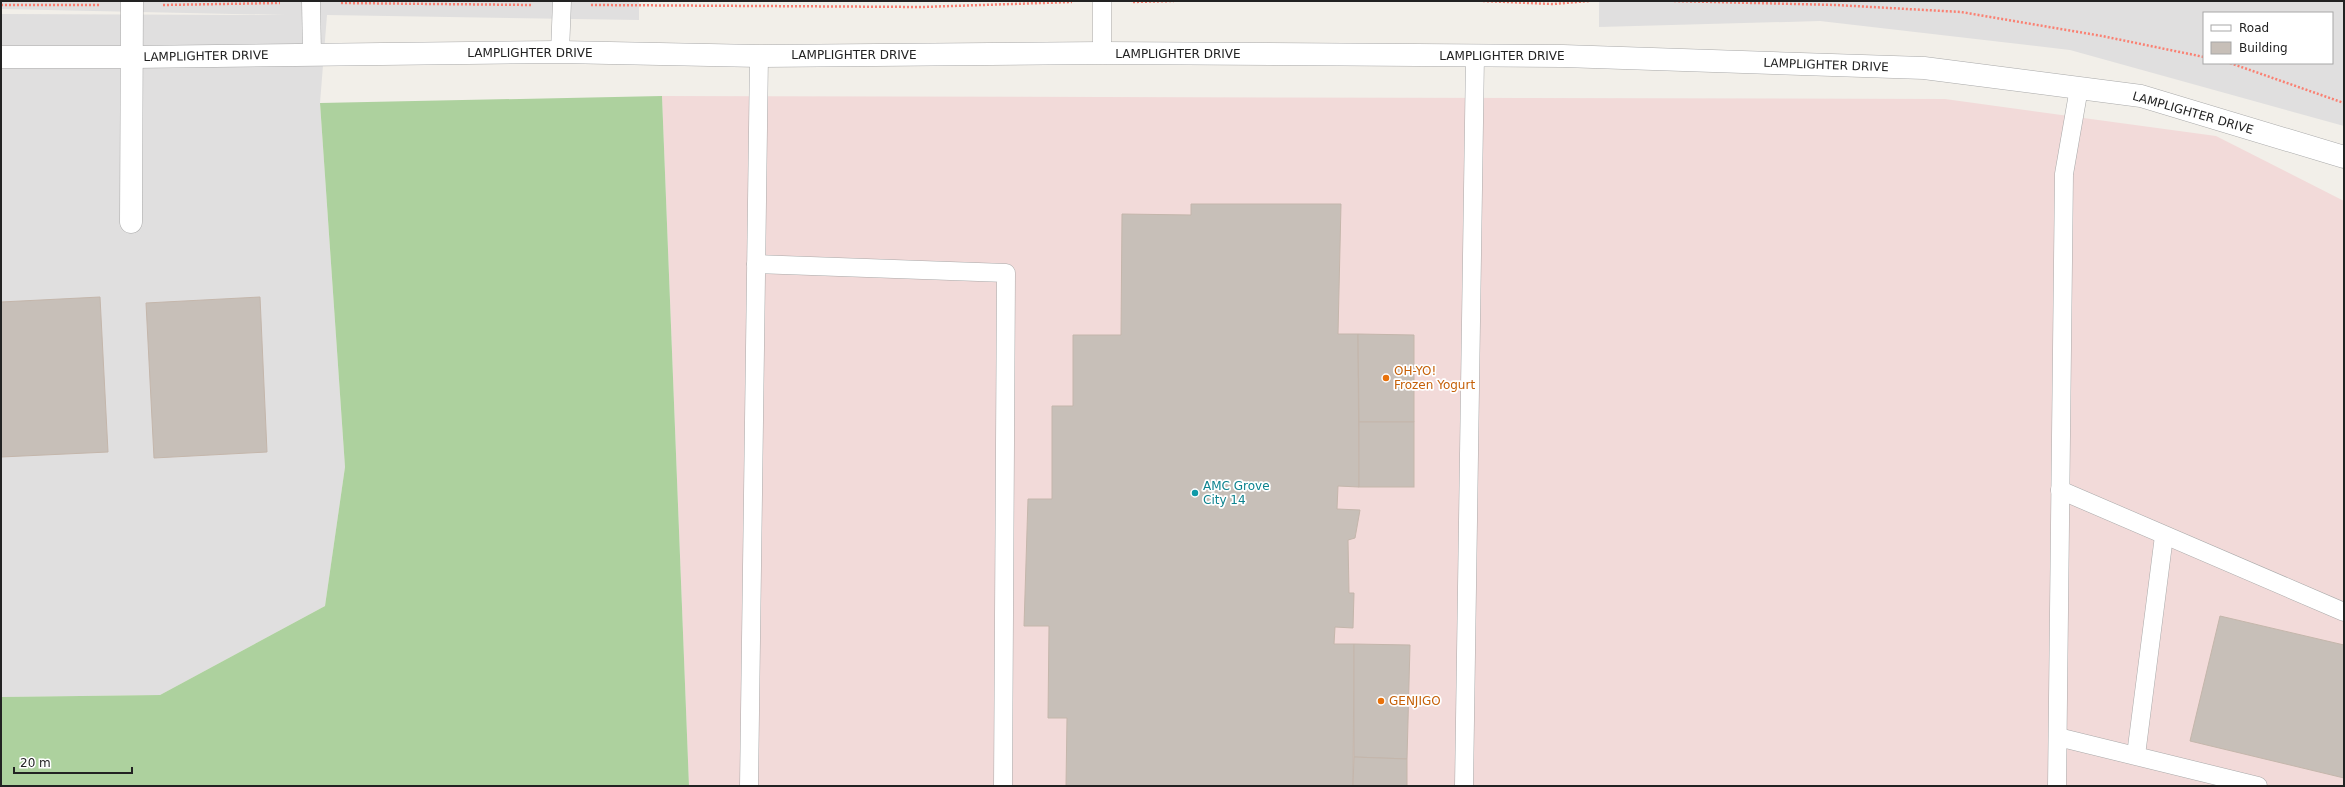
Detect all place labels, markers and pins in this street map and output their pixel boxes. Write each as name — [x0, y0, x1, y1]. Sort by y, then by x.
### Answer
place label: OH-YO! Frozen Yogurt — [1394, 364, 1475, 392]
marker: OH-YO! Frozen Yogurt — [1381, 373, 1391, 383]
place label: AMC Grove City 14 — [1203, 479, 1270, 507]
marker: AMC Grove City 14 — [1190, 488, 1200, 498]
place label: GENJIGO — [1389, 694, 1441, 708]
marker: GENJIGO — [1376, 696, 1386, 706]

